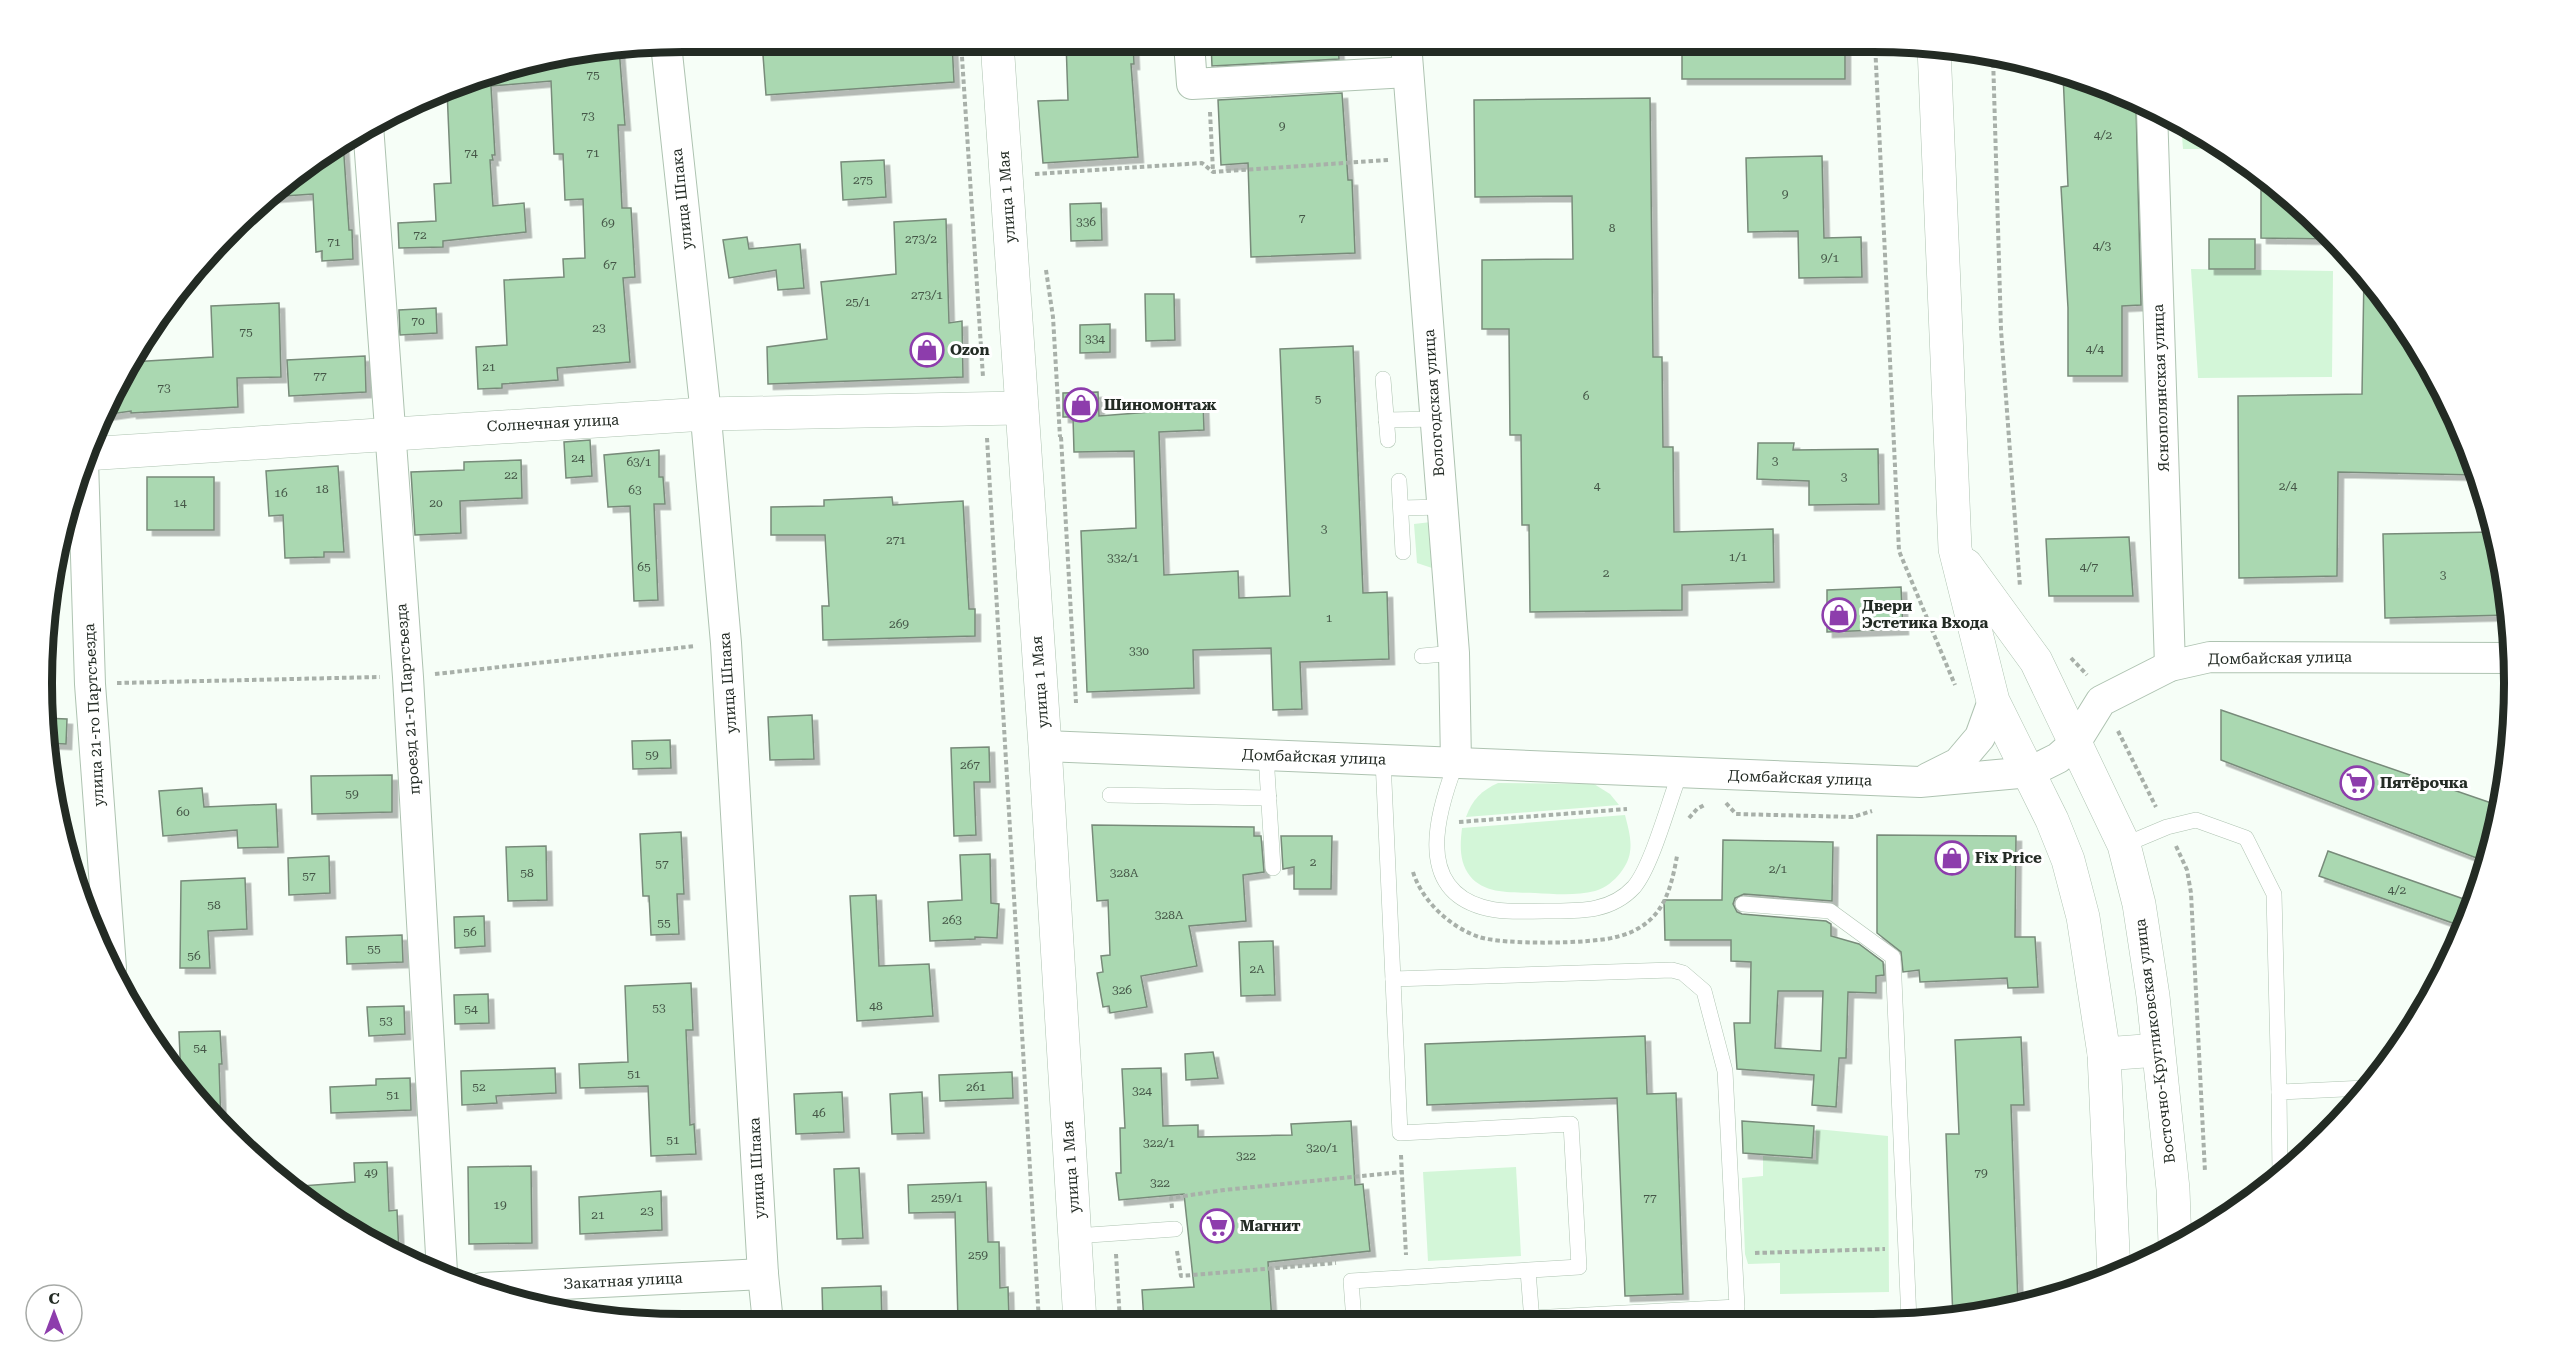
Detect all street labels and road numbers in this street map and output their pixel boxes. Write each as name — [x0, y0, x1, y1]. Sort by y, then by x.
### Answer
street label: улица Шпака — [668, 148, 696, 250]
street label: улица 1 Мая — [995, 150, 1019, 244]
street label: Яснополянская улица — [2149, 304, 2173, 472]
street label: Вологодская улица — [1420, 329, 1448, 477]
street label: Солнечная улица — [486, 411, 620, 435]
street label: проезд 21-го Партсъезда — [392, 603, 424, 795]
street label: улица 21-го Партсъезда — [80, 623, 108, 807]
street label: улица Шпака — [715, 632, 741, 734]
street label: улица 1 Мая — [1028, 635, 1052, 729]
street label: Домбайская улица — [2208, 648, 2352, 668]
street label: Домбайская улица — [1242, 745, 1386, 769]
street label: Домбайская улица — [1728, 766, 1872, 790]
street label: Восточно-Кругликовская улица — [2131, 918, 2179, 1164]
street label: улица Шпака — [745, 1117, 769, 1219]
street label: улица 1 Мая — [1059, 1120, 1083, 1214]
street label: Закатная улица — [563, 1269, 683, 1293]

